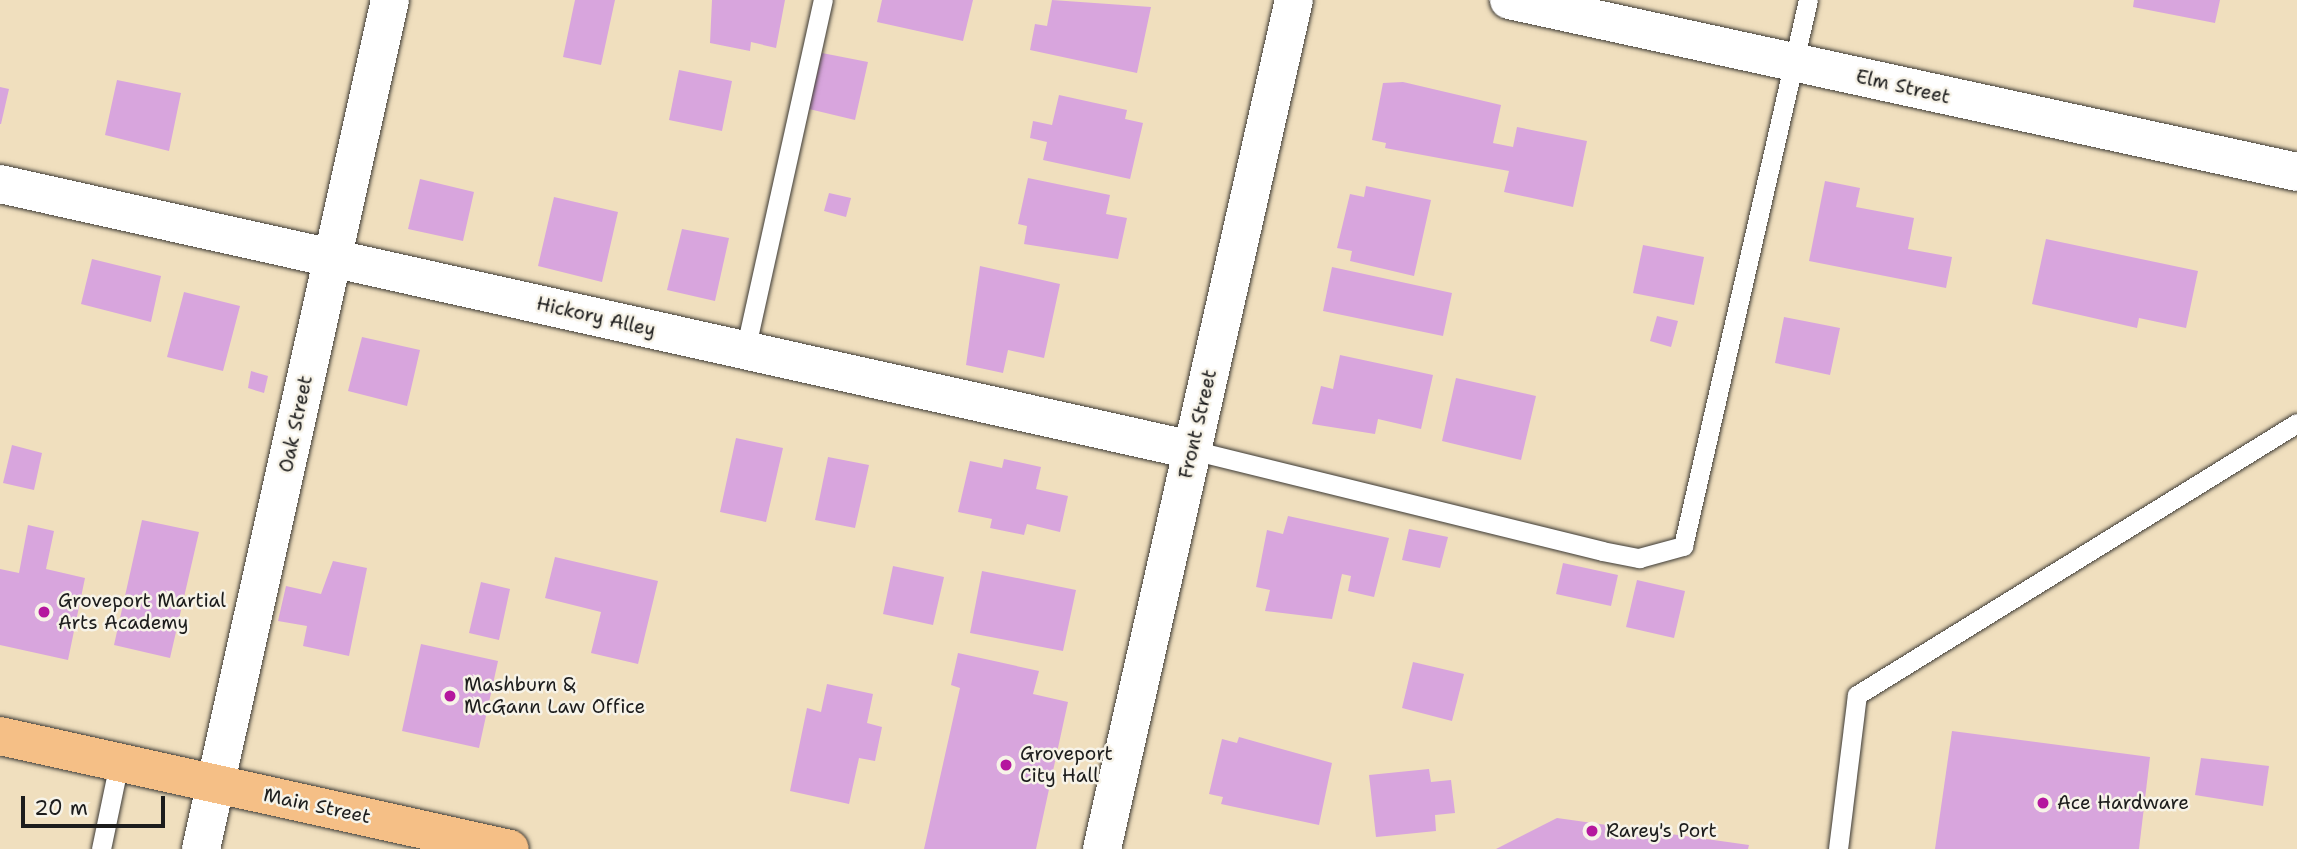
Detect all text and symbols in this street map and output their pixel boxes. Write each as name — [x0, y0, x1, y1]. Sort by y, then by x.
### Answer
street label: Elm Street — [1854, 65, 1952, 109]
street label: Hickory Alley — [534, 292, 658, 342]
street label: Front Street — [1174, 367, 1222, 481]
street label: Oak Street — [275, 373, 317, 475]
place label: Groveport Martial Arts Academy — [58, 590, 226, 634]
marker: Groveport Martial Arts Academy — [36, 604, 52, 620]
place label: Mashburn & McGann Law Office — [464, 674, 645, 718]
marker: Mashburn & McGann Law Office — [442, 688, 458, 704]
place label: Groveport City Hall — [1020, 743, 1113, 787]
marker: Groveport City Hall — [998, 757, 1014, 773]
scale bar — [24, 782, 168, 826]
street label: Main Street — [261, 784, 373, 828]
place label: Ace Hardware — [2057, 792, 2189, 814]
text: 20 m — [34, 794, 88, 822]
marker: Ace Hardware — [2035, 795, 2051, 811]
place label: Rarey's Port — [1606, 820, 1717, 842]
marker: Rarey's Port — [1584, 823, 1600, 839]

